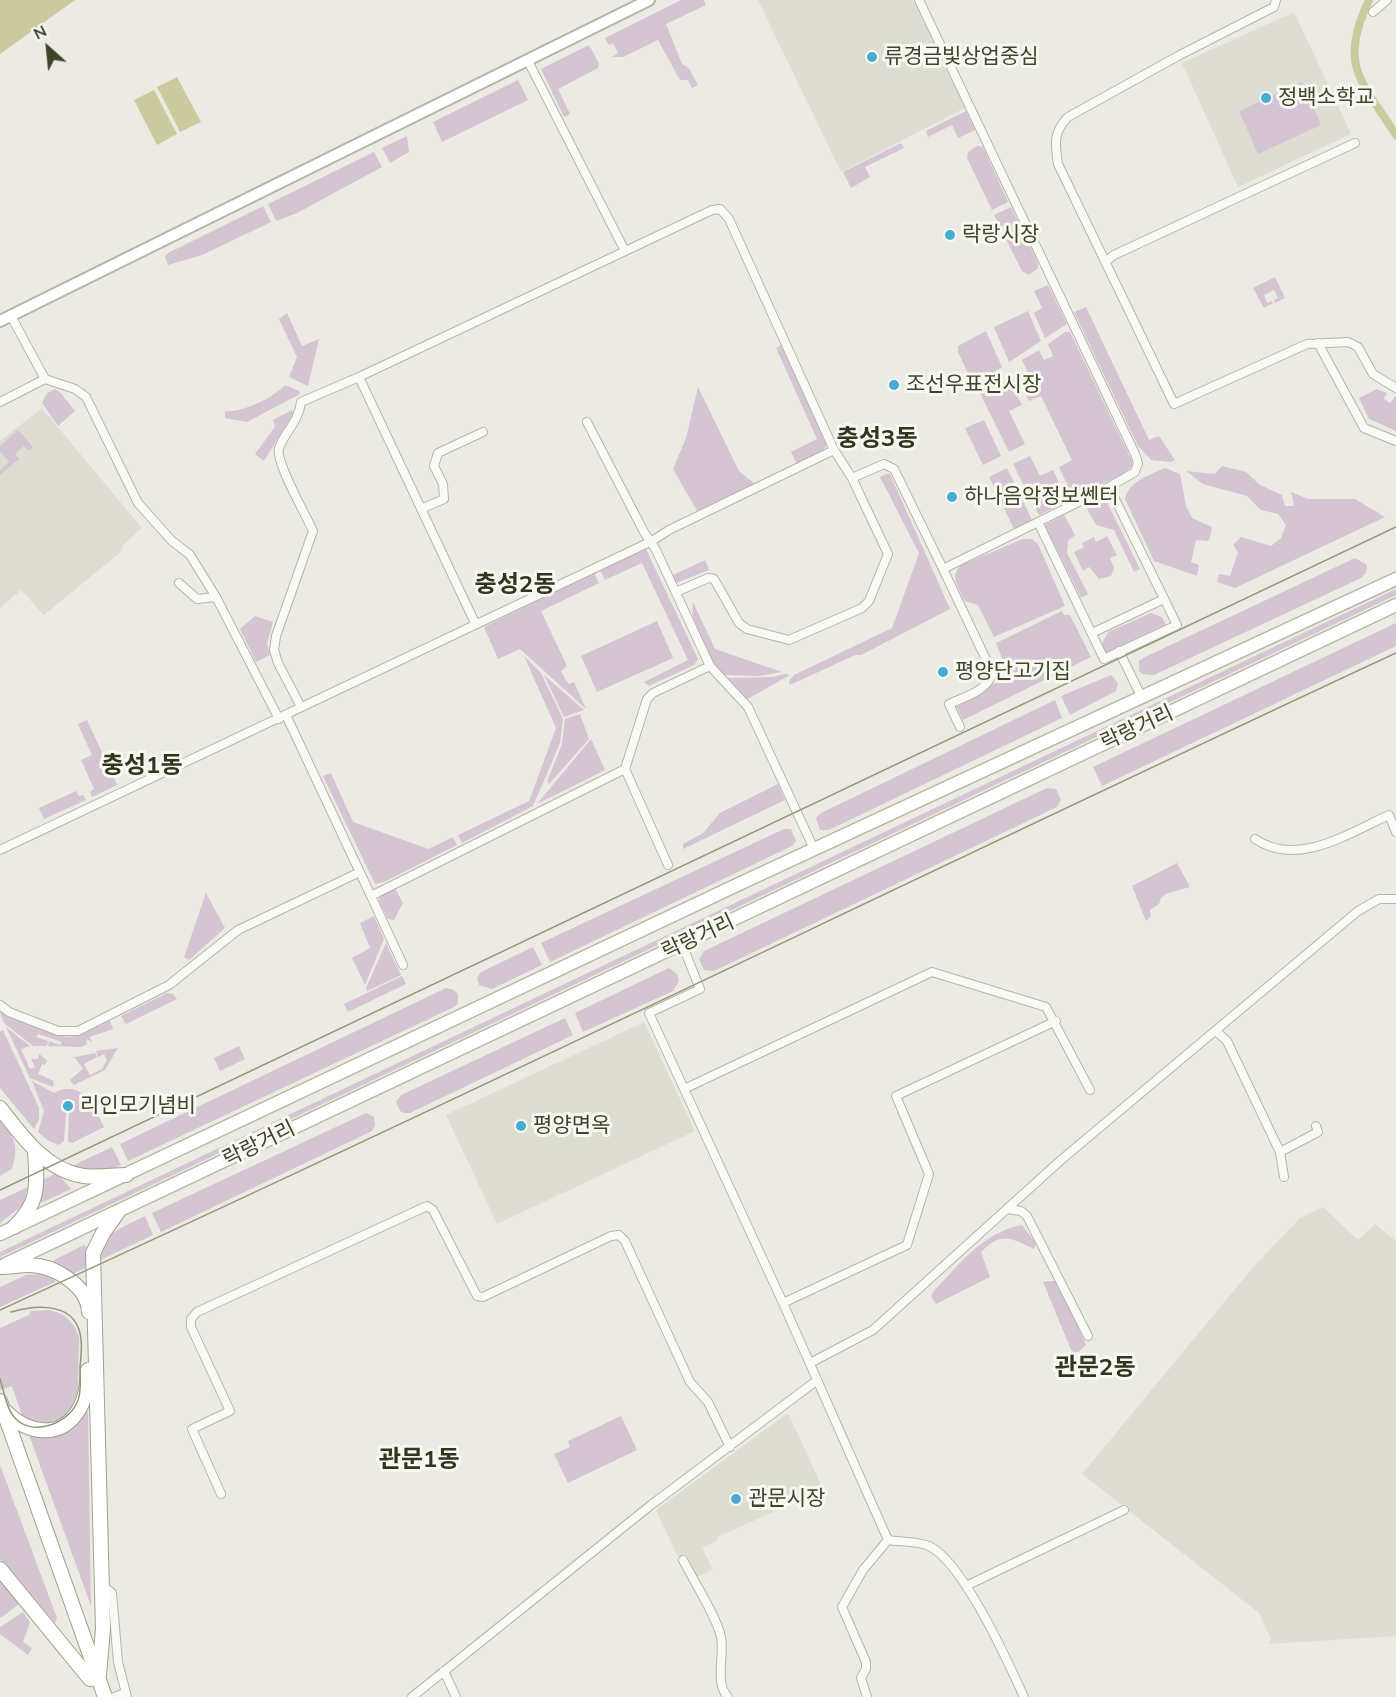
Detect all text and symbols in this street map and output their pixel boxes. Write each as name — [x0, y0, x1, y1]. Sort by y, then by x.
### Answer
north arrow — [18, 18, 78, 78]
text: N — [30, 20, 50, 44]
place label: 류경금빛상업중심 — [884, 44, 1039, 70]
marker: 류경금빛상업중심 — [865, 50, 879, 64]
place label: 정백소학교 — [1278, 85, 1375, 111]
marker: 정백소학교 — [1259, 91, 1273, 105]
place label: 락랑시장 — [962, 222, 1039, 248]
marker: 락랑시장 — [943, 228, 957, 242]
place label: 조선우표전시장 — [906, 372, 1041, 398]
marker: 조선우표전시장 — [887, 378, 901, 392]
district label: 충성3동 — [837, 425, 917, 453]
place label: 하나음악정보쎈터 — [964, 484, 1119, 510]
marker: 하나음악정보쎈터 — [945, 490, 959, 504]
district label: 충성2동 — [475, 571, 555, 599]
place label: 평양단고기집 — [955, 659, 1071, 685]
marker: 평양단고기집 — [936, 665, 950, 679]
street label: 락랑거리 — [1097, 700, 1177, 756]
district label: 충성1동 — [102, 752, 182, 780]
street label: 락랑거리 — [658, 909, 738, 965]
place label: 리인모기념비 — [80, 1093, 196, 1119]
marker: 리인모기념비 — [61, 1099, 75, 1113]
place label: 평양면옥 — [533, 1113, 610, 1139]
street label: 락랑거리 — [219, 1116, 299, 1172]
marker: 평양면옥 — [514, 1119, 528, 1133]
district label: 관문2동 — [1055, 1354, 1135, 1382]
district label: 관문1동 — [379, 1446, 459, 1474]
place label: 관문시장 — [748, 1486, 825, 1512]
marker: 관문시장 — [729, 1492, 743, 1506]

